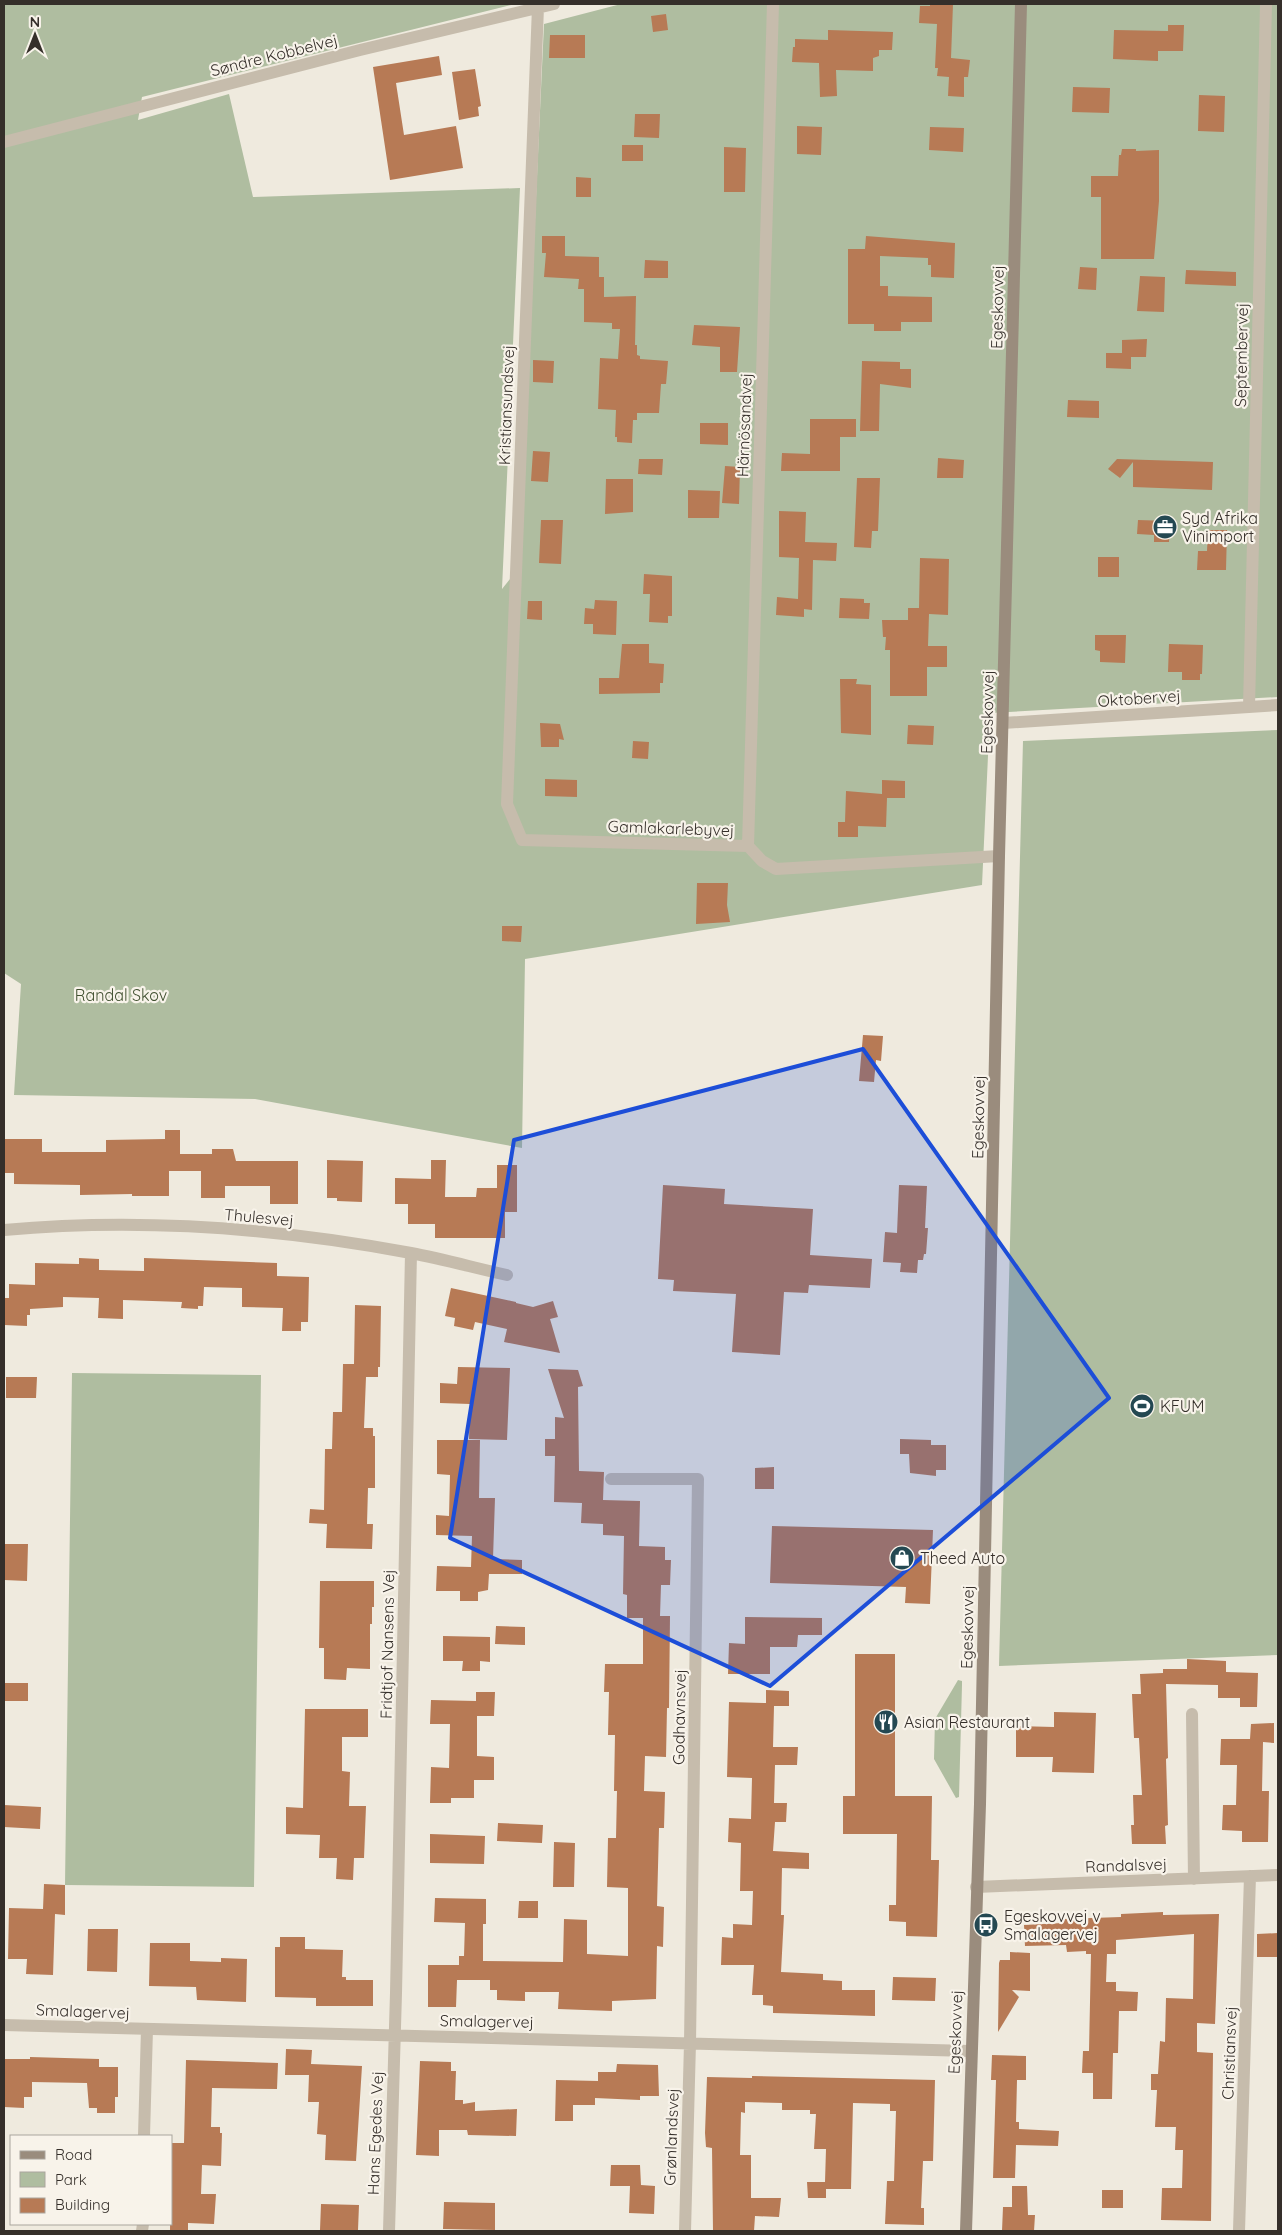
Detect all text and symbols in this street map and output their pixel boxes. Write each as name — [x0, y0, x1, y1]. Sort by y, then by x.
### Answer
north arrow — [10, 10, 60, 60]
text: N — [30, 13, 40, 31]
street label: Søndre Kobbelvej — [208, 30, 340, 80]
street label: Egeskovvej — [986, 265, 1008, 349]
street label: Septembervej — [1230, 303, 1252, 407]
street label: Kristiansundsvej — [494, 345, 518, 465]
street label: Härnösandvej — [732, 373, 756, 477]
place label: Syd Afrika Vinimport — [1182, 508, 1258, 546]
office icon: Syd Afrika Vinimport — [1152, 514, 1178, 540]
street label: Egeskovvej — [976, 670, 998, 754]
street label: Oktobervej — [1097, 685, 1181, 711]
street label: Gamlakarlebyvej — [607, 816, 735, 840]
park label: Randal Skov — [75, 985, 167, 1005]
street label: Egeskovvej — [967, 1075, 989, 1159]
street label: Thulesvej — [223, 1204, 295, 1230]
sports icon: KFUM — [1129, 1393, 1155, 1419]
place label: KFUM — [1160, 1396, 1205, 1416]
shop icon: Theed Auto — [889, 1545, 915, 1571]
place label: Theed Auto — [920, 1548, 1005, 1568]
street label: Fridtjof Nansens Vej — [376, 1569, 398, 1719]
street label: Egeskovvej — [956, 1585, 978, 1669]
street label: Godhavnsvej — [668, 1669, 690, 1765]
restaurant icon: Asian Restaurant — [873, 1709, 899, 1735]
place label: Asian Restaurant — [904, 1712, 1030, 1732]
street label: Randalsvej — [1085, 1854, 1167, 1876]
place label: Egeskovvej v Smalagervej — [1004, 1906, 1101, 1944]
bus stop icon: Egeskovvej v Smalagervej — [973, 1912, 999, 1938]
street label: Egeskovvej — [944, 1990, 966, 2074]
street label: Smalagervej — [36, 1999, 130, 2023]
street label: Christiansvej — [1217, 2006, 1241, 2100]
street label: Smalagervej — [440, 2010, 534, 2032]
street label: Hans Egedes Vej — [363, 2071, 387, 2195]
street label: Grønlandsvej — [659, 2088, 683, 2186]
legend — [10, 2135, 172, 2225]
text: Road — [55, 2145, 92, 2164]
text: Park — [55, 2170, 87, 2189]
text: Building — [55, 2195, 110, 2214]

